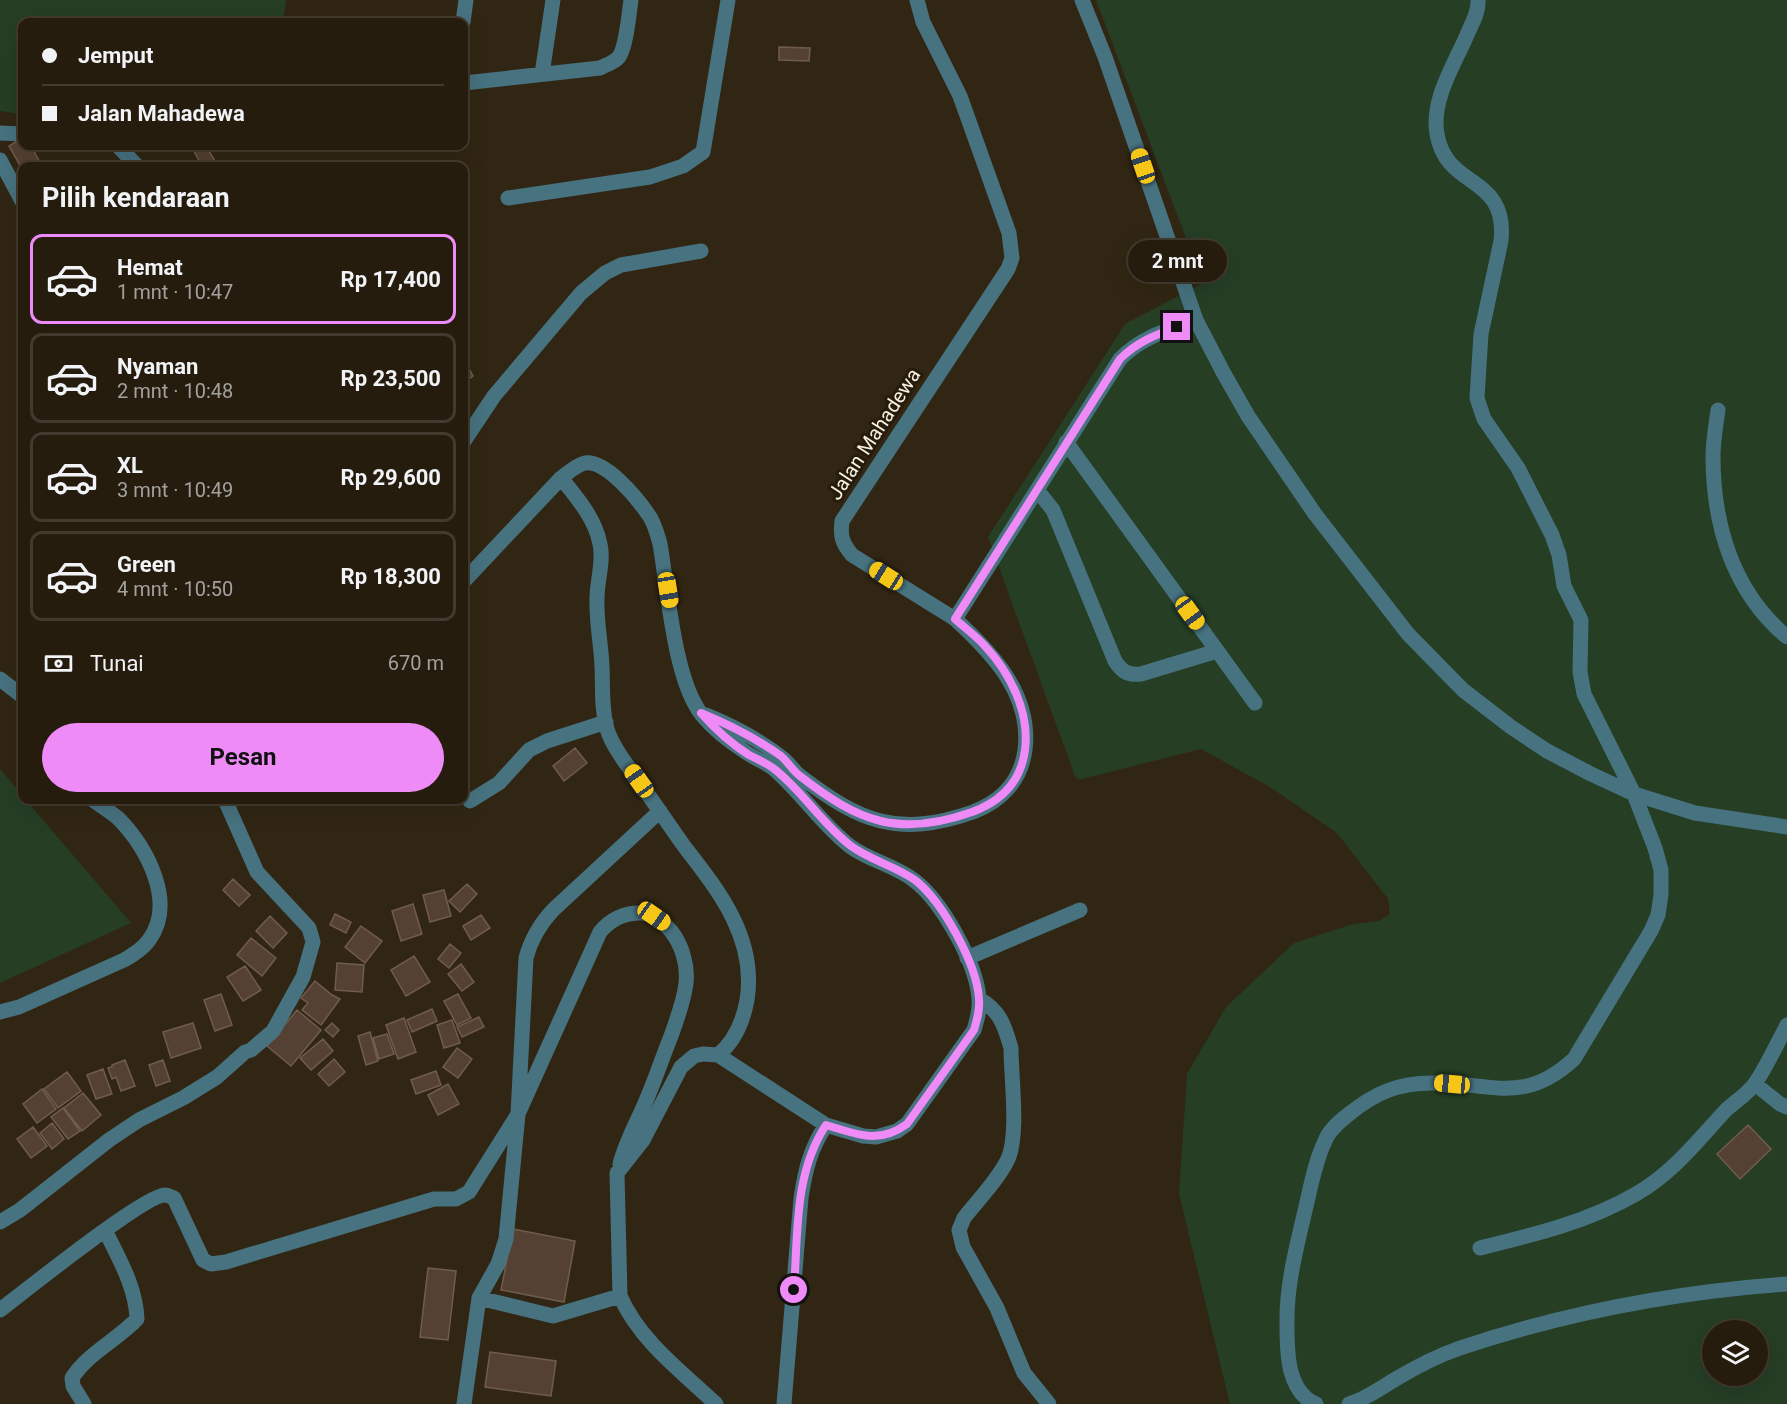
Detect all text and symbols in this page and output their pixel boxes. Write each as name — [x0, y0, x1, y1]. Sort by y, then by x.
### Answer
text: Jemput — [78, 43, 153, 68]
text: Jalan Mahadewa — [78, 101, 245, 126]
car — [1129, 146, 1157, 186]
text: Pilih kendaraan — [42, 182, 230, 214]
callout: 2 mnt — [1128, 240, 1226, 282]
text: 2 mnt — [1152, 249, 1203, 273]
icon: car — [45, 252, 99, 306]
text: Hemat — [117, 255, 183, 280]
text: Rp 17,400 — [341, 267, 441, 292]
text: 1 mnt · 10:47 — [117, 280, 233, 304]
route end — [1163, 313, 1190, 340]
icon: car — [45, 351, 99, 405]
text: Nyaman — [117, 354, 198, 379]
street label: Jalan Mahadewa — [823, 364, 925, 504]
text: Rp 23,500 — [341, 366, 441, 391]
text: 2 mnt · 10:48 — [117, 379, 233, 403]
icon: car — [45, 450, 99, 504]
text: XL — [117, 453, 143, 478]
text: Rp 29,600 — [341, 465, 441, 490]
text: 3 mnt · 10:49 — [117, 478, 233, 502]
icon: car — [45, 549, 99, 603]
text: Green — [117, 552, 176, 577]
car — [866, 559, 906, 593]
text: Rp 18,300 — [341, 564, 441, 589]
car — [656, 571, 680, 609]
text: 4 mnt · 10:50 — [117, 577, 233, 601]
car — [1172, 593, 1208, 633]
icon: cash — [42, 647, 75, 680]
text: Tunai — [90, 651, 144, 676]
text: 670 m — [388, 651, 444, 675]
button: Pesan — [42, 723, 444, 792]
car — [621, 761, 657, 801]
car — [634, 898, 674, 934]
car — [1433, 1073, 1471, 1095]
route start — [780, 1276, 807, 1303]
map controls — [1702, 1320, 1768, 1386]
button: layers — [1702, 1320, 1768, 1386]

